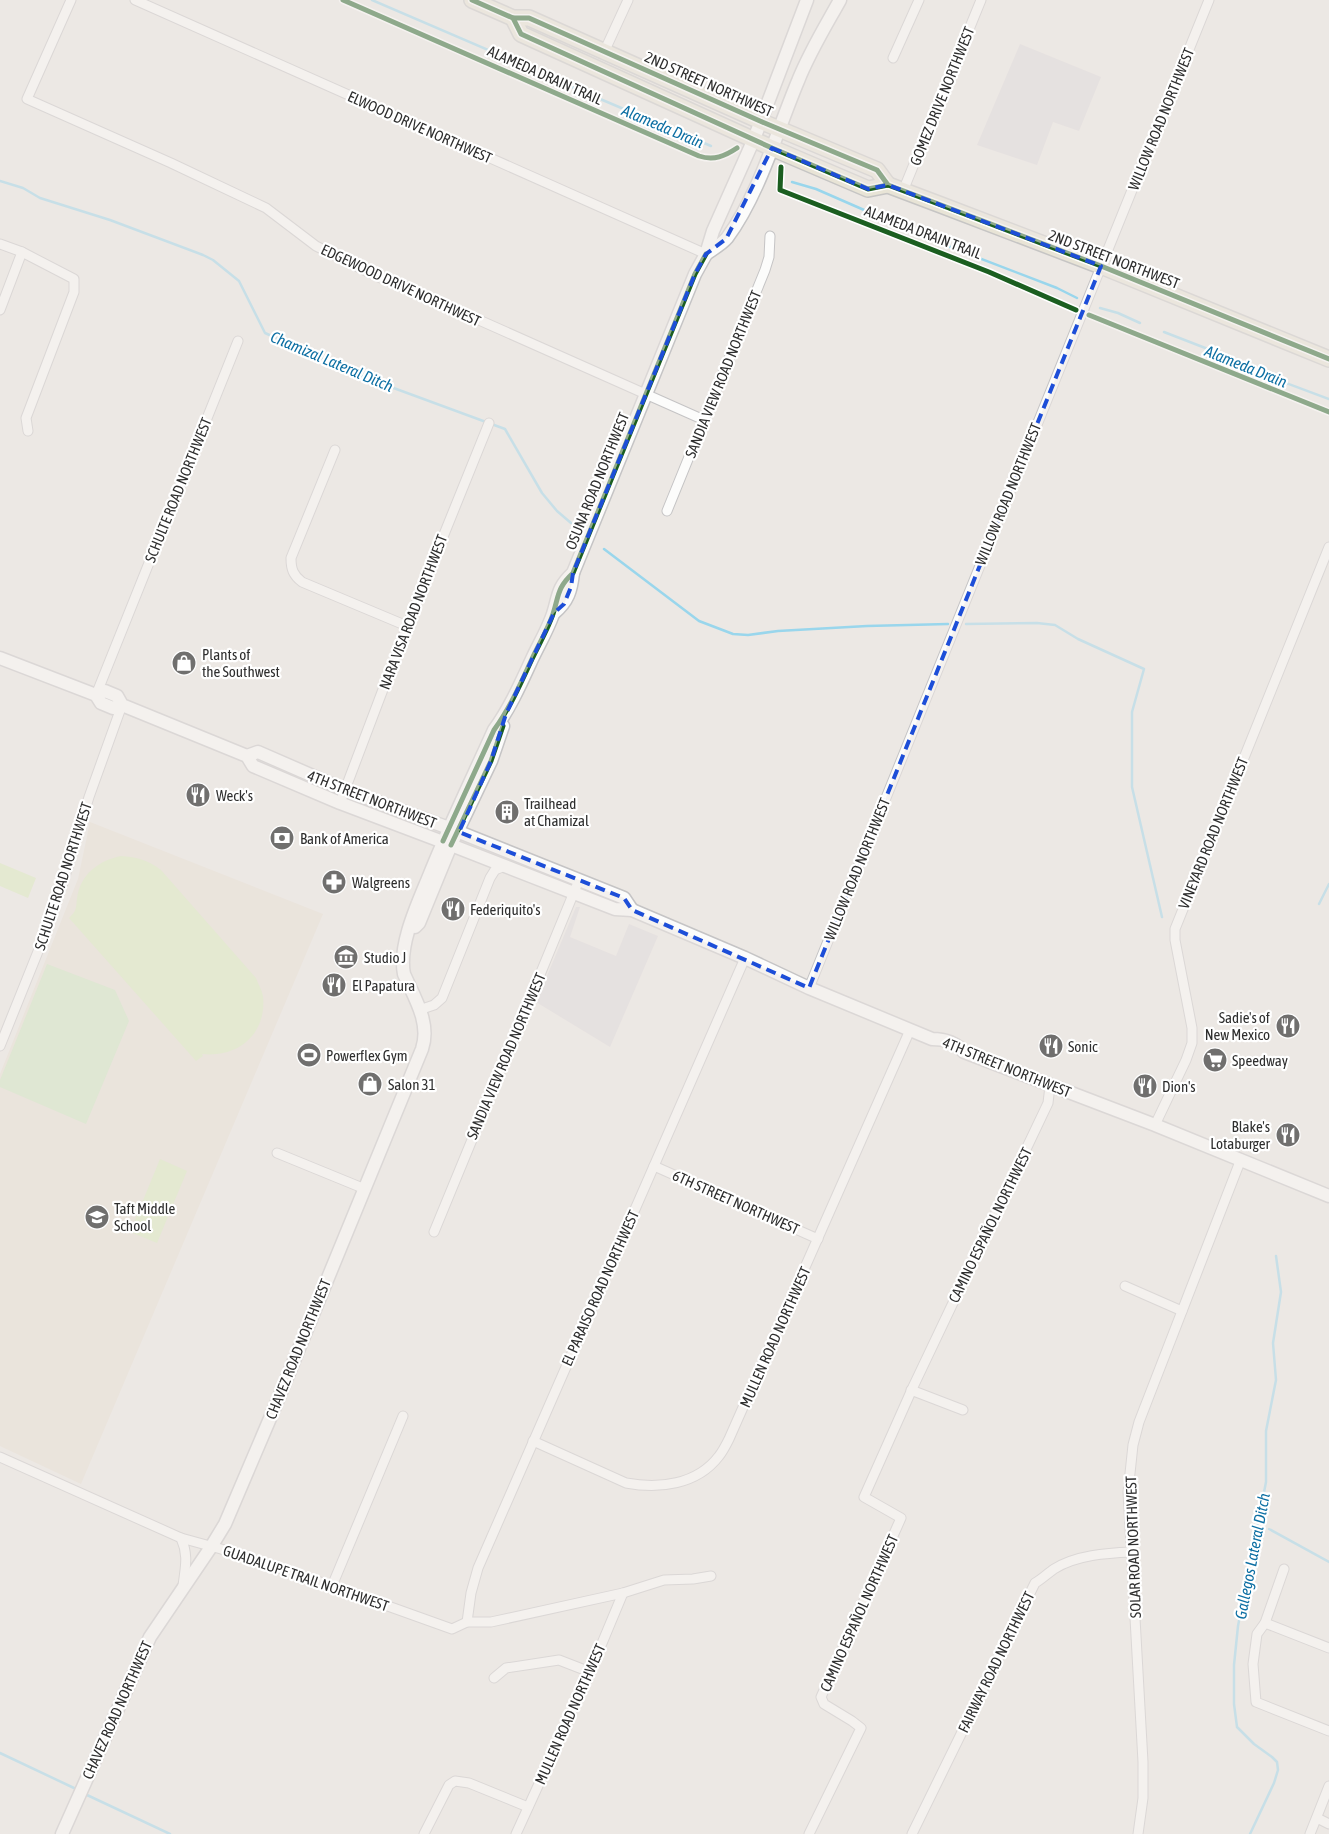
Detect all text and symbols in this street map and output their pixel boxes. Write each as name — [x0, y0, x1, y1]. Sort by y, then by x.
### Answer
street label: GOMEZ DRIVE NORTHWEST — [906, 24, 978, 168]
street label: ALAMEDA DRAIN TRAIL — [485, 42, 605, 108]
street label: WILLOW ROAD NORTHWEST — [1125, 45, 1198, 193]
street label: 2ND STREET NORTHWEST — [642, 48, 776, 120]
street label: ELWOOD DRIVE NORTHWEST — [345, 87, 495, 167]
water label: Alameda Drain — [618, 100, 707, 151]
street label: ALAMEDA DRAIN TRAIL — [862, 202, 984, 262]
street label: 2ND STREET NORTHWEST — [1046, 226, 1182, 292]
street label: EDGEWOOD DRIVE NORTHWEST — [319, 241, 484, 330]
street label: SANDIA VIEW ROAD NORTHWEST — [682, 287, 765, 460]
water label: Chamizal Lateral Ditch — [268, 327, 396, 395]
water label: Alameda Drain — [1201, 341, 1290, 391]
street label: OSUNA ROAD NORTHWEST — [562, 409, 632, 552]
street label: SCHULTE ROAD NORTHWEST — [141, 415, 215, 565]
street label: WILLOW ROAD NORTHWEST — [972, 420, 1045, 568]
street label: NARA VISA ROAD NORTHWEST — [376, 532, 451, 692]
place label: Plants of the Southwest — [202, 646, 280, 680]
shop icon: Plants of the Southwest — [171, 650, 197, 676]
street label: VINEYARD ROAD NORTHWEST — [1175, 754, 1251, 911]
street label: 4TH STREET NORTHWEST — [305, 767, 439, 832]
restaurant icon: Weck's — [185, 782, 211, 808]
place label: Weck's — [216, 787, 253, 804]
place label: Trailhead at Chamizal — [524, 795, 589, 829]
street label: WILLOW ROAD NORTHWEST — [821, 795, 894, 943]
street label: SCHULTE ROAD NORTHWEST — [31, 799, 95, 952]
building icon: Trailhead at Chamizal — [494, 799, 520, 825]
bank icon: Bank of America — [269, 825, 295, 851]
place label: Bank of America — [300, 830, 389, 847]
pharmacy icon: Walgreens — [321, 869, 347, 895]
place label: Walgreens — [352, 874, 410, 891]
restaurant icon: Federiquito's — [440, 896, 466, 922]
place label: Federiquito's — [470, 901, 540, 918]
museum icon: Studio J — [333, 944, 359, 970]
place label: Studio J — [364, 949, 406, 966]
street label: SANDIA VIEW ROAD NORTHWEST — [463, 970, 549, 1142]
restaurant icon: El Papatura — [321, 972, 347, 998]
place label: El Papatura — [352, 977, 415, 994]
place label: Sadie's of New Mexico — [1205, 1009, 1270, 1043]
restaurant icon: Sadie's of New Mexico — [1275, 1013, 1301, 1039]
street label: 4TH STREET NORTHWEST — [940, 1033, 1074, 1101]
restaurant icon: Sonic — [1038, 1033, 1064, 1059]
place label: Sonic — [1068, 1038, 1098, 1055]
sports icon: Powerflex Gym — [296, 1042, 322, 1068]
place label: Powerflex Gym — [326, 1047, 408, 1064]
supermarket icon: Speedway — [1202, 1047, 1228, 1073]
place label: Speedway — [1232, 1052, 1288, 1069]
shop icon: Salon 31 — [357, 1071, 383, 1097]
restaurant icon: Dion's — [1132, 1073, 1158, 1099]
place label: Salon 31 — [388, 1076, 436, 1093]
place label: Dion's — [1162, 1078, 1196, 1095]
place label: Blake's Lotaburger — [1210, 1118, 1271, 1152]
restaurant icon: Blake's Lotaburger — [1275, 1122, 1301, 1148]
street label: CAMINO ESPAÑOL NORTHWEST — [945, 1144, 1035, 1305]
street label: 6TH STREET NORTHWEST — [670, 1166, 802, 1238]
place label: Taft Middle School — [114, 1200, 176, 1234]
school or university icon: Taft Middle School — [84, 1204, 110, 1230]
street label: EL PARAISO ROAD NORTHWEST — [558, 1207, 642, 1368]
street label: MULLEN ROAD NORTHWEST — [736, 1264, 814, 1410]
street label: CHAVEZ ROAD NORTHWEST — [262, 1276, 334, 1422]
street label: SOLAR ROAD NORTHWEST — [1122, 1475, 1144, 1618]
water label: Gallegos Lateral Ditch — [1231, 1491, 1274, 1621]
street label: CAMINO ESPAÑOL NORTHWEST — [817, 1531, 902, 1694]
street label: GUADALUPE TRAIL NORTHWEST — [221, 1542, 391, 1615]
street label: FAIRWAY ROAD NORTHWEST — [954, 1588, 1038, 1735]
street label: CHAVEZ ROAD NORTHWEST — [79, 1638, 155, 1782]
street label: MULLEN ROAD NORTHWEST — [531, 1641, 609, 1787]

